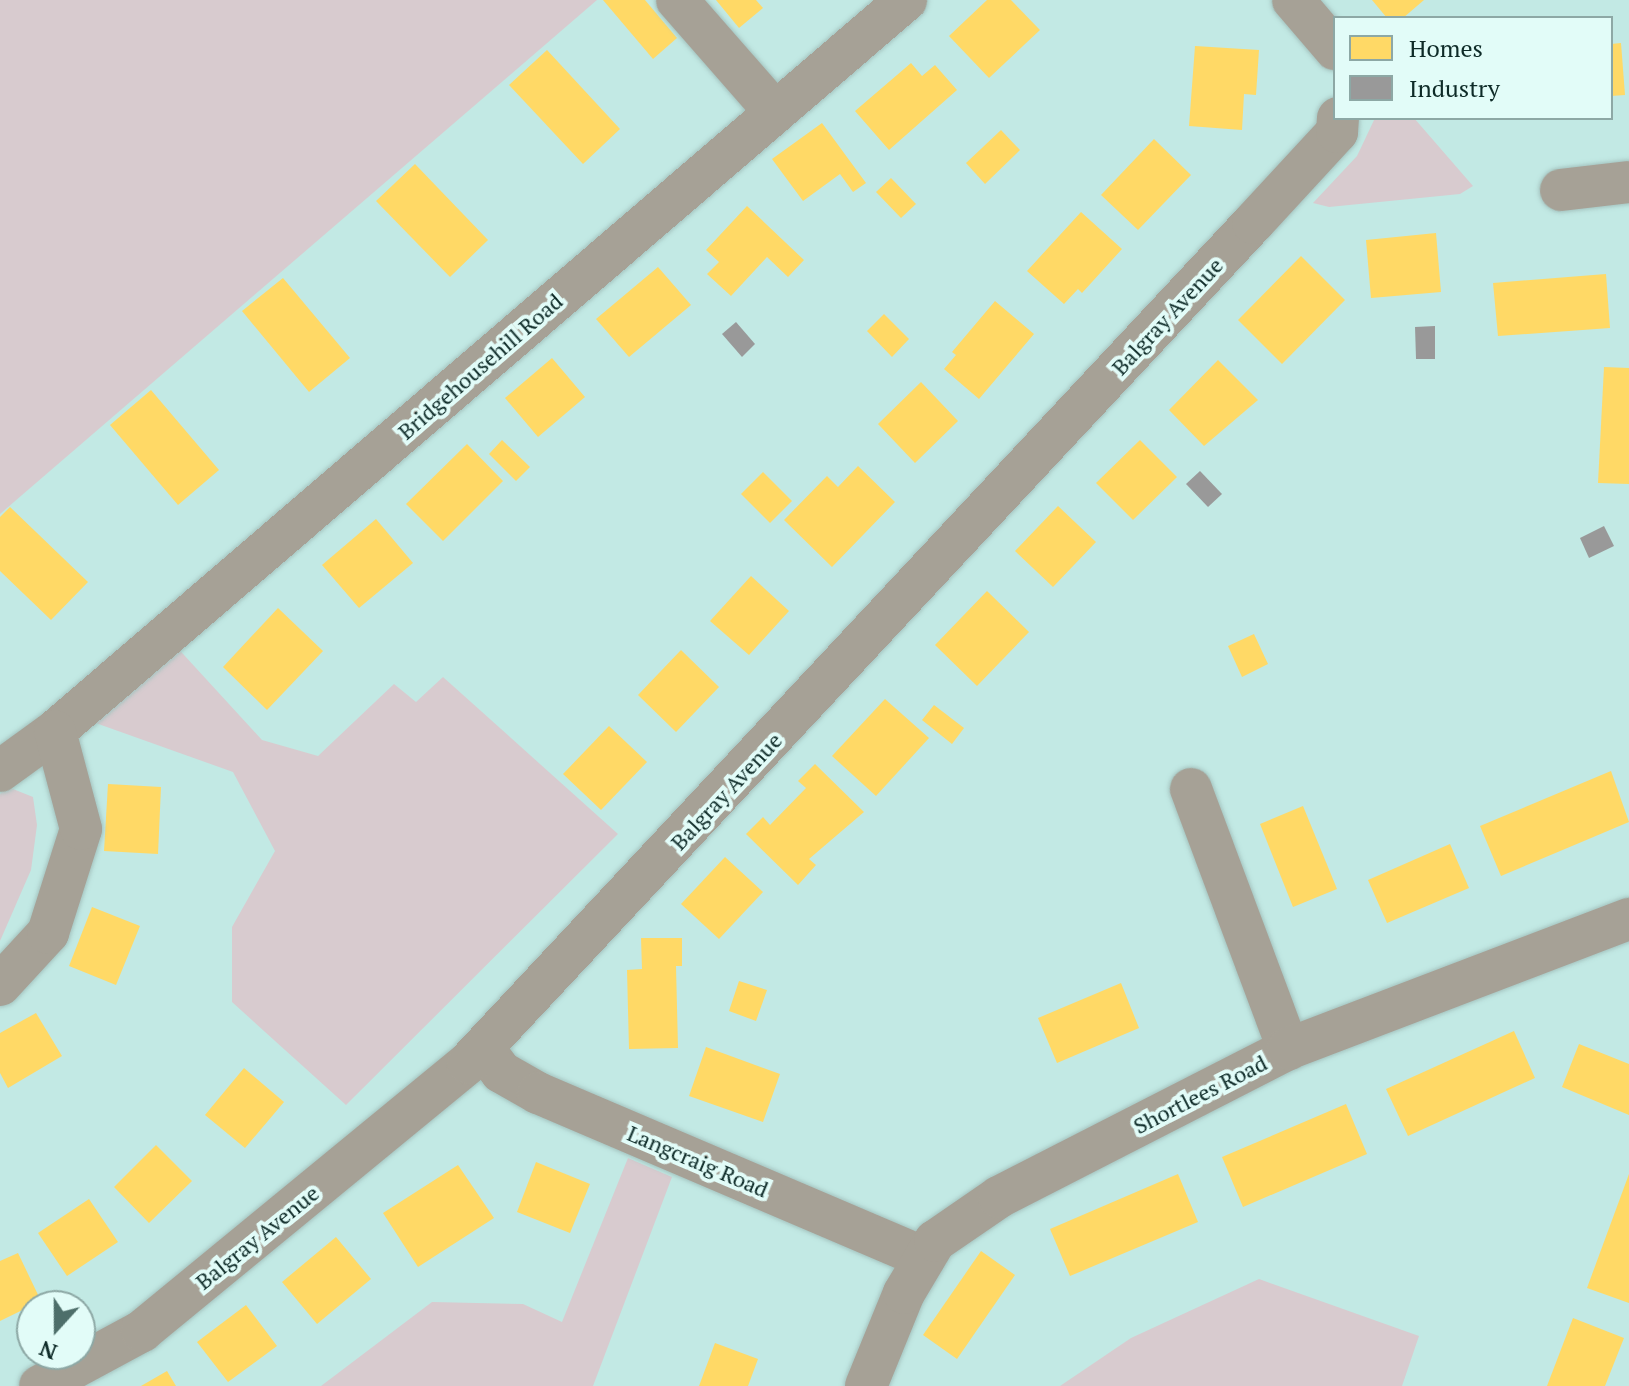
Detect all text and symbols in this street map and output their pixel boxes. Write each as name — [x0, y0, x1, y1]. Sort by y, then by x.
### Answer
legend — [1333, 16, 1613, 120]
text: Homes — [1409, 32, 1483, 64]
text: Industry — [1409, 72, 1500, 104]
street label: Balgray Avenue — [1106, 252, 1228, 380]
street label: Bridgehousehill Road — [392, 287, 568, 445]
street label: Balgray Avenue — [665, 727, 787, 855]
street label: Shortlees Road — [1129, 1049, 1271, 1139]
street label: Langcraig Road — [624, 1119, 772, 1203]
street label: Balgray Avenue — [190, 1179, 324, 1295]
north arrow — [16, 1290, 96, 1370]
text: N — [35, 1334, 61, 1368]

